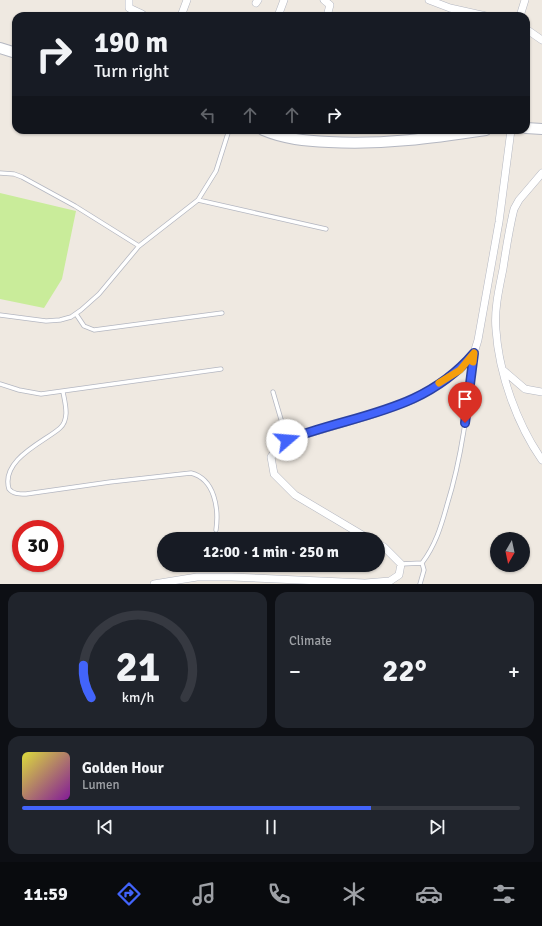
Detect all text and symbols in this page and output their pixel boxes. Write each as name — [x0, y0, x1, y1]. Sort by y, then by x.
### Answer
text: 190 m — [94, 26, 168, 60]
icon: right — [28, 28, 80, 80]
text: Turn right — [94, 60, 169, 82]
icon: left — [197, 104, 219, 126]
icon: ahead — [239, 104, 261, 126]
icon: ahead — [281, 104, 303, 126]
icon: right — [323, 104, 345, 126]
pin — [448, 382, 482, 423]
icon: arrive — [454, 388, 476, 410]
position arrow — [266, 419, 308, 461]
speed limit sign: 30 — [12, 520, 64, 572]
north arrow — [490, 532, 530, 572]
map controls — [490, 532, 530, 572]
text: 12:00 · 1 min · 250 m — [203, 543, 339, 561]
text: Climate — [289, 633, 332, 649]
text: 21 — [115, 642, 160, 693]
text: 22° — [382, 653, 427, 690]
text: − — [289, 658, 301, 685]
text: + — [508, 658, 520, 685]
text: km/h — [121, 689, 154, 706]
text: Golden Hour — [82, 759, 164, 777]
text: Lumen — [82, 777, 120, 793]
icon: previous — [94, 816, 116, 838]
icon: pause — [260, 816, 282, 838]
icon: next — [426, 816, 448, 838]
icon: directions — [115, 880, 143, 908]
icon: music — [190, 880, 218, 908]
icon: phone — [265, 880, 293, 908]
icon: climate — [340, 880, 368, 908]
icon: car — [415, 880, 443, 908]
icon: filters — [490, 880, 518, 908]
text: 11:59 — [24, 883, 68, 905]

